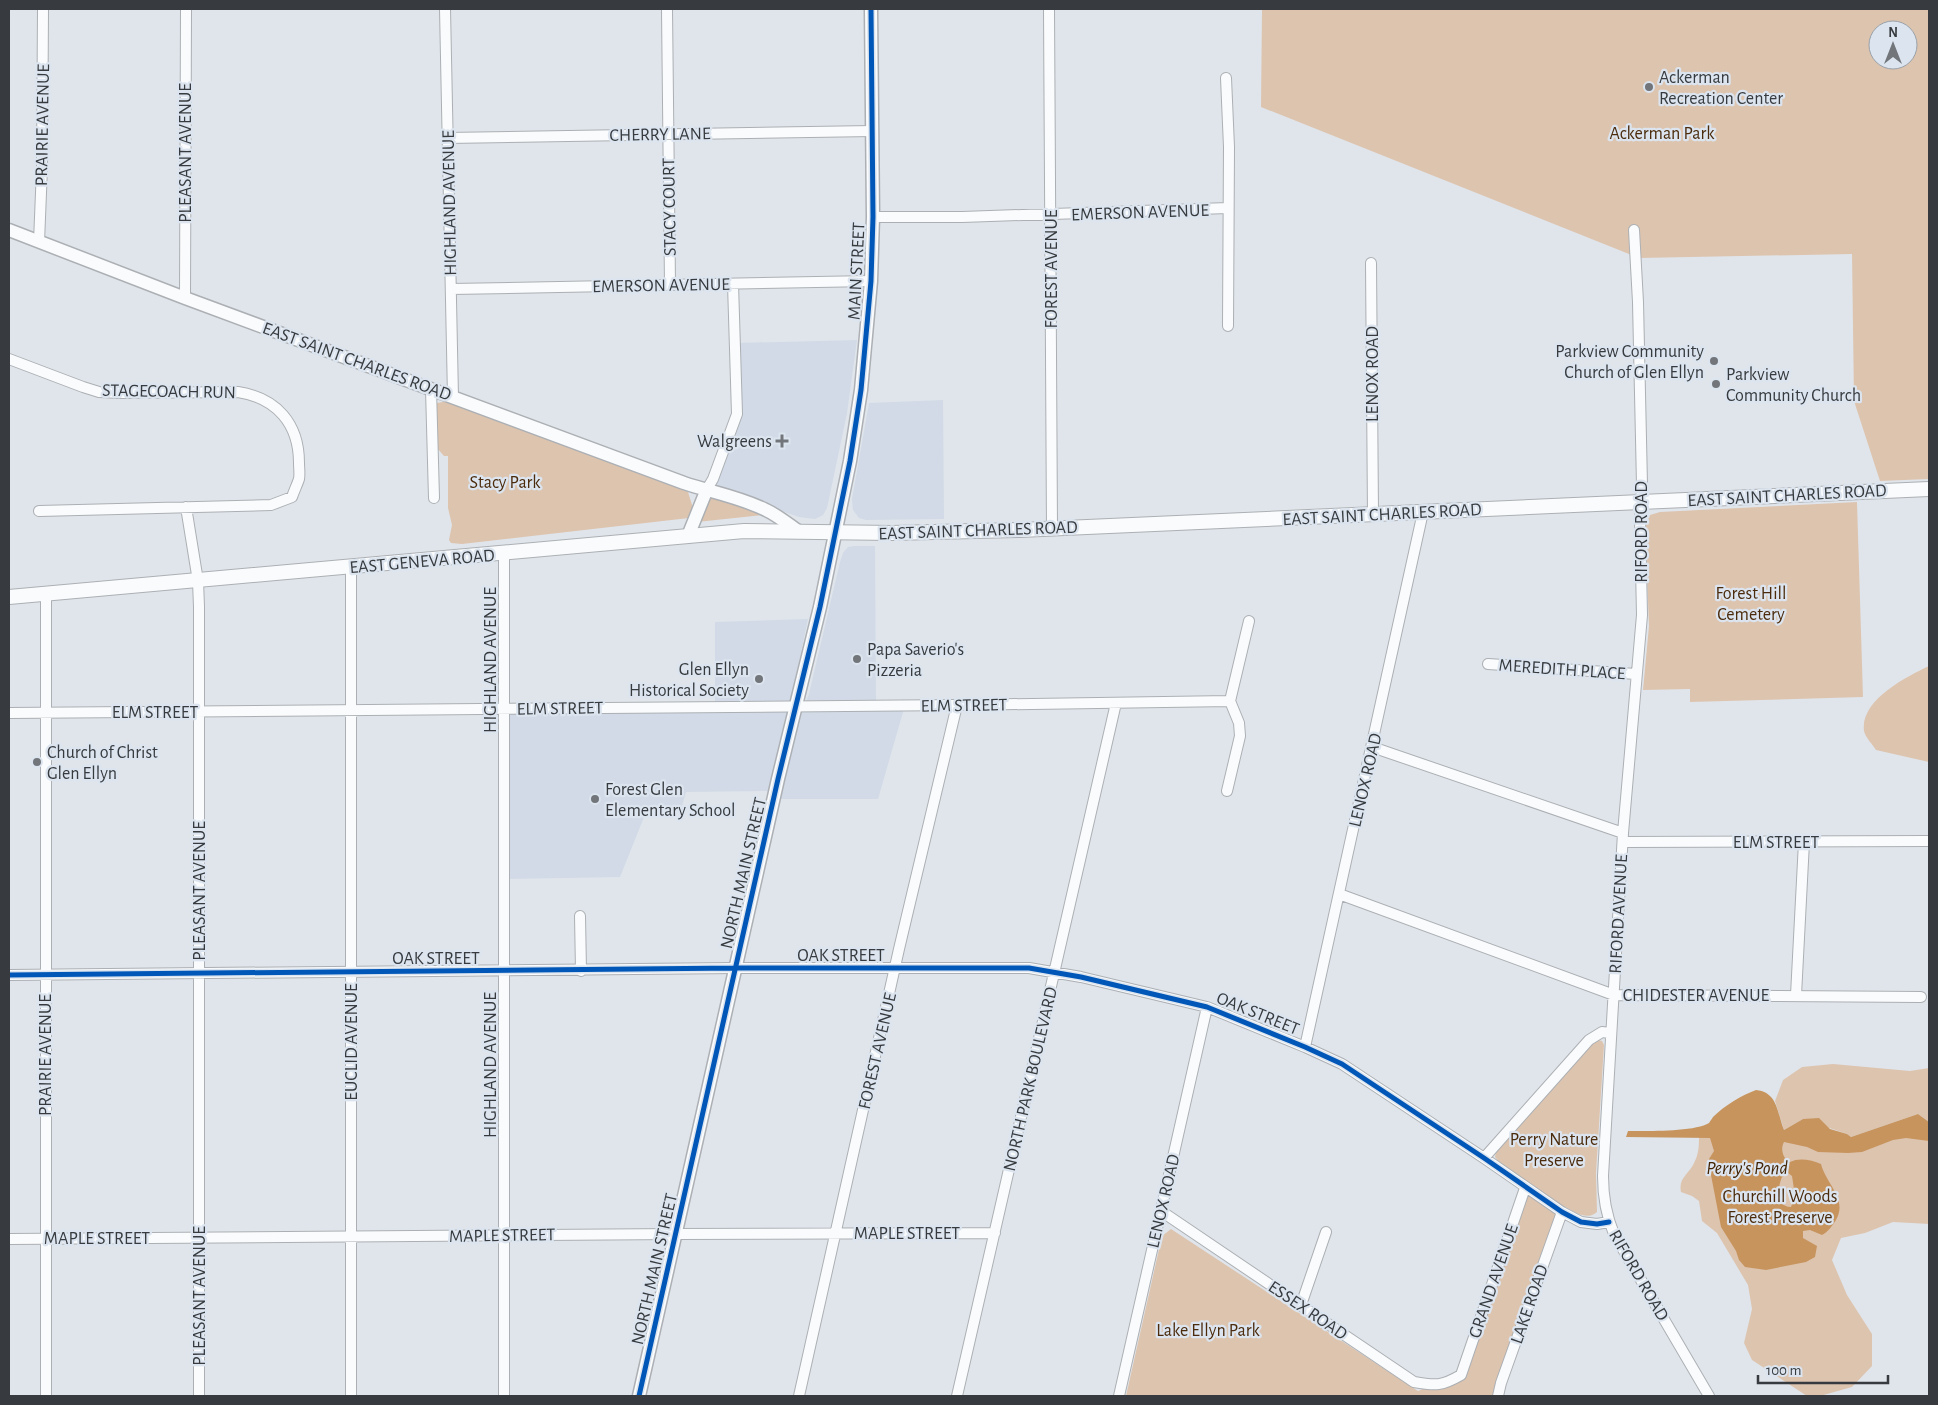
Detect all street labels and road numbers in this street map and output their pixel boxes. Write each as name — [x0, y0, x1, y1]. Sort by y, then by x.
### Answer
street label: PRAIRIE AVENUE — [33, 63, 53, 186]
street label: PLEASANT AVENUE — [177, 83, 195, 223]
street label: CHERRY LANE — [609, 125, 711, 145]
street label: HIGHLAND AVENUE — [440, 130, 460, 276]
street label: STACY COURT — [660, 158, 680, 256]
street label: EMERSON AVENUE — [1071, 202, 1210, 224]
street label: FOREST AVENUE — [1043, 209, 1061, 328]
street label: MAIN STREET — [845, 222, 869, 320]
street label: EMERSON AVENUE — [592, 276, 730, 296]
street label: EAST SAINT CHARLES ROAD — [260, 319, 453, 404]
street label: LENOX ROAD — [1364, 326, 1382, 422]
street label: STAGECOACH RUN — [102, 382, 236, 402]
street label: RIFORD ROAD — [1633, 481, 1651, 583]
street label: EAST SAINT CHARLES ROAD — [1687, 482, 1887, 510]
street label: EAST SAINT CHARLES ROAD — [1282, 501, 1482, 529]
street label: EAST SAINT CHARLES ROAD — [878, 519, 1078, 543]
street label: EAST GENEVA ROAD — [349, 547, 495, 577]
street label: HIGHLAND AVENUE — [482, 587, 500, 733]
street label: MEREDITH PLACE — [1498, 657, 1626, 683]
street label: ELM STREET — [921, 696, 1008, 716]
street label: ELM STREET — [517, 699, 604, 719]
street label: ELM STREET — [112, 704, 198, 722]
street label: LENOX ROAD — [1346, 731, 1386, 829]
street label: NORTH MAIN STREET — [718, 796, 770, 951]
street label: PLEASANT AVENUE — [191, 821, 209, 961]
street label: ELM STREET — [1733, 834, 1819, 852]
street label: RIFORD AVENUE — [1607, 853, 1631, 974]
street label: OAK STREET — [797, 947, 885, 965]
street label: OAK STREET — [392, 950, 480, 968]
street label: EUCLID AVENUE — [343, 983, 361, 1101]
street label: NORTH PARK BOULEVARD — [1001, 985, 1061, 1173]
street label: CHIDESTER AVENUE — [1623, 987, 1770, 1005]
street label: OAK STREET — [1214, 989, 1302, 1039]
street label: FOREST AVENUE — [856, 991, 900, 1111]
street label: HIGHLAND AVENUE — [482, 992, 500, 1138]
street label: PRAIRIE AVENUE — [37, 994, 55, 1116]
street label: LENOX ROAD — [1144, 1152, 1184, 1250]
street label: NORTH MAIN STREET — [629, 1192, 681, 1347]
street label: GRAND AVENUE — [1466, 1222, 1522, 1341]
street label: MAPLE STREET — [854, 1225, 960, 1243]
street label: PLEASANT AVENUE — [191, 1226, 209, 1366]
street label: MAPLE STREET — [449, 1226, 555, 1246]
street label: RIFORD ROAD — [1605, 1227, 1671, 1324]
street label: MAPLE STREET — [44, 1230, 150, 1248]
street label: LAKE ROAD — [1508, 1262, 1552, 1346]
street label: ESSEX ROAD — [1265, 1278, 1350, 1344]

